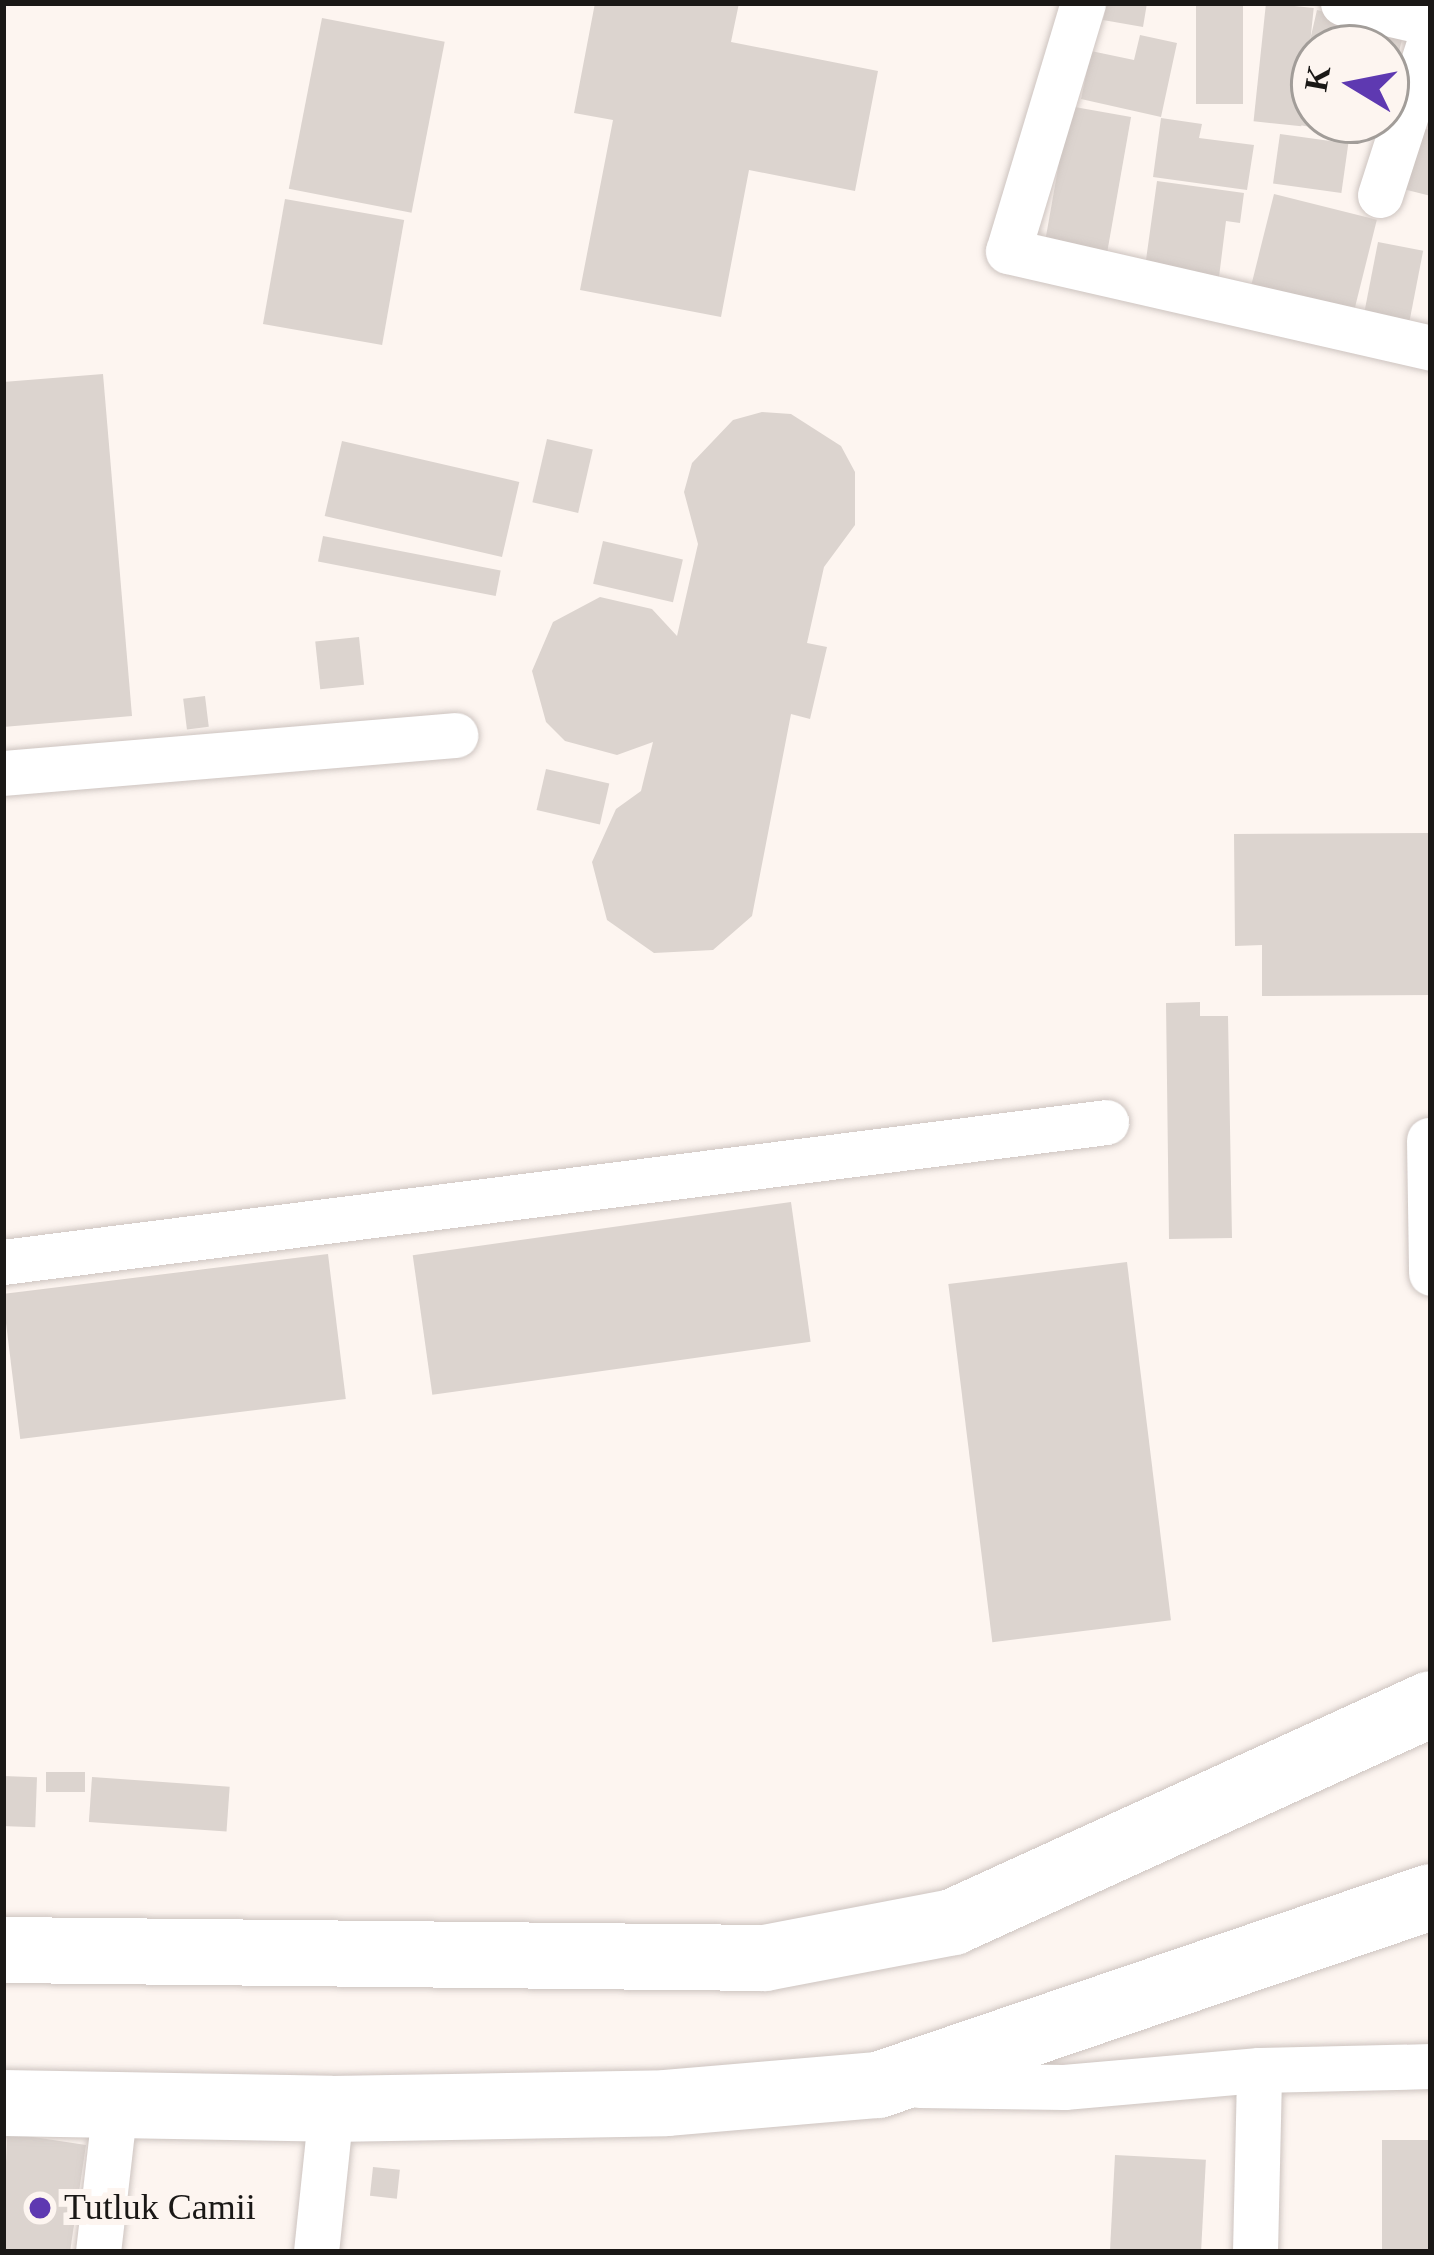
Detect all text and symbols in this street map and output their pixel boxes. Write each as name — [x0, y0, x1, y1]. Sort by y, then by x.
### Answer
north arrow — [1290, 24, 1410, 144]
text: K — [1298, 63, 1337, 94]
place label: Tutluk Camii — [64, 2186, 256, 2230]
marker: Tutluk Camii — [27, 2195, 53, 2221]

